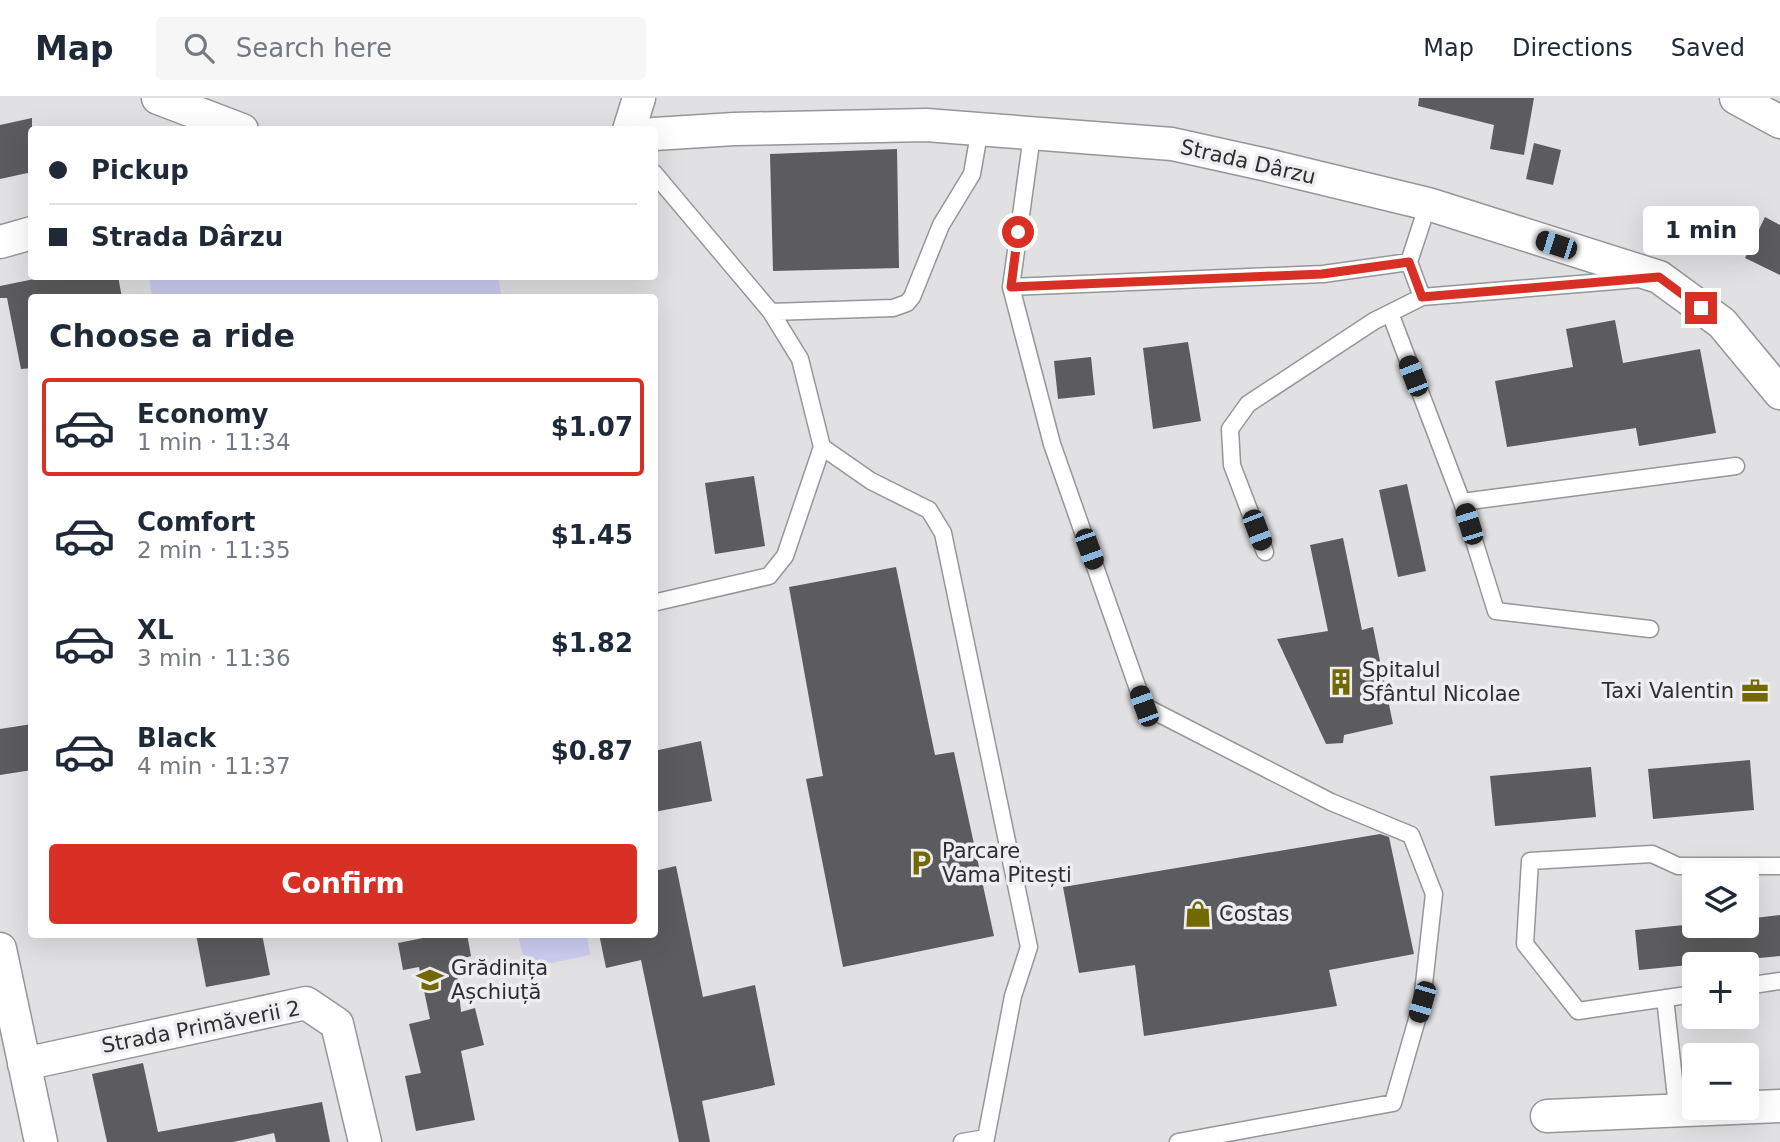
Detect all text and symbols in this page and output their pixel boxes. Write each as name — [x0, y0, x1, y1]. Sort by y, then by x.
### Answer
search box — [156, 17, 646, 80]
text: Map — [35, 29, 114, 68]
icon: search — [180, 29, 218, 67]
text: Search here — [236, 33, 392, 63]
text: Map — [1423, 34, 1474, 62]
text: Directions — [1512, 34, 1633, 62]
text: Saved — [1671, 34, 1745, 62]
street label: Strada Dârzu — [1178, 135, 1318, 189]
text: Pickup — [91, 155, 189, 185]
callout: 1 min — [1643, 206, 1759, 256]
route start — [1002, 216, 1034, 248]
text: 1 min — [1665, 217, 1737, 243]
text: Strada Dârzu — [91, 222, 283, 252]
car — [1533, 229, 1580, 261]
route end — [1685, 292, 1717, 324]
text: Choose a ride — [49, 317, 295, 355]
car — [1396, 353, 1431, 399]
icon: car — [53, 396, 116, 459]
text: Economy — [137, 399, 268, 429]
text: $1.07 — [551, 412, 633, 442]
text: 1 min · 11:34 — [137, 429, 291, 455]
car — [1453, 501, 1486, 547]
icon: car — [53, 504, 116, 567]
text: Comfort — [137, 507, 255, 537]
car — [1240, 507, 1275, 553]
text: $1.45 — [551, 520, 633, 550]
car — [1072, 526, 1107, 572]
text: 2 min · 11:35 — [137, 537, 291, 563]
icon: car — [53, 612, 116, 675]
text: XL — [137, 615, 174, 645]
text: $1.82 — [551, 628, 633, 658]
text: 3 min · 11:36 — [137, 645, 291, 671]
place label: Spitalul Sfântul Nicolae — [1362, 658, 1521, 706]
building icon: Spitalul Sfântul Nicolae — [1326, 667, 1356, 697]
office icon: Taxi Valentin — [1740, 676, 1770, 706]
place label: Taxi Valentin — [1601, 679, 1734, 703]
car — [1127, 683, 1162, 729]
icon: car — [53, 720, 116, 783]
text: Black — [137, 723, 216, 753]
text: $0.87 — [551, 736, 633, 766]
text: 4 min · 11:37 — [137, 753, 291, 779]
place label: Parcare Vama Pitești — [942, 839, 1072, 887]
button: Confirm — [49, 844, 637, 924]
parking icon: Parcare Vama Pitești — [906, 848, 936, 878]
map controls — [1682, 861, 1759, 1120]
button: layers — [1682, 861, 1759, 938]
shop icon: Costas — [1183, 899, 1213, 929]
place label: Costas — [1219, 902, 1290, 926]
button: + — [1682, 952, 1759, 1029]
place label: Grădinița Așchiuță — [451, 956, 548, 1004]
school or university icon: Grădinița Așchiuță — [415, 965, 445, 995]
car — [1407, 979, 1438, 1025]
street label: Strada Primăverii 2 — [100, 996, 302, 1058]
button: − — [1682, 1043, 1759, 1120]

